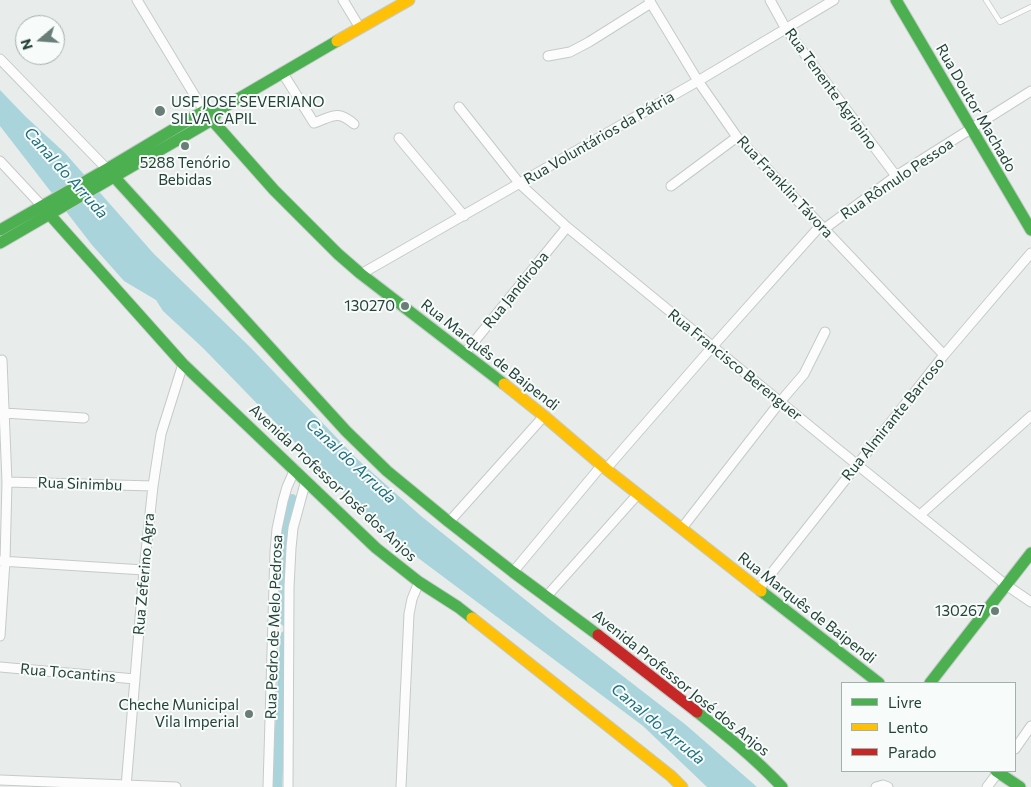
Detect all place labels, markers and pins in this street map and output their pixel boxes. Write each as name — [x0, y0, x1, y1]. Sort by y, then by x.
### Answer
place label: USF JOSE SEVERIANO SILVA CAPIL — [171, 93, 324, 128]
marker: USF JOSE SEVERIANO SILVA CAPIL — [153, 104, 167, 118]
marker: 5288 Tenório Bebidas — [179, 140, 191, 152]
place label: 5288 Tenório Bebidas — [140, 154, 230, 189]
place label: 130270 — [344, 297, 395, 315]
marker: 130270 — [399, 300, 411, 312]
place label: 130267 — [935, 602, 985, 620]
marker: 130267 — [989, 605, 1001, 617]
place label: Cheche Municipal Vila Imperial — [118, 696, 239, 731]
marker: Cheche Municipal Vila Imperial — [243, 708, 255, 720]

